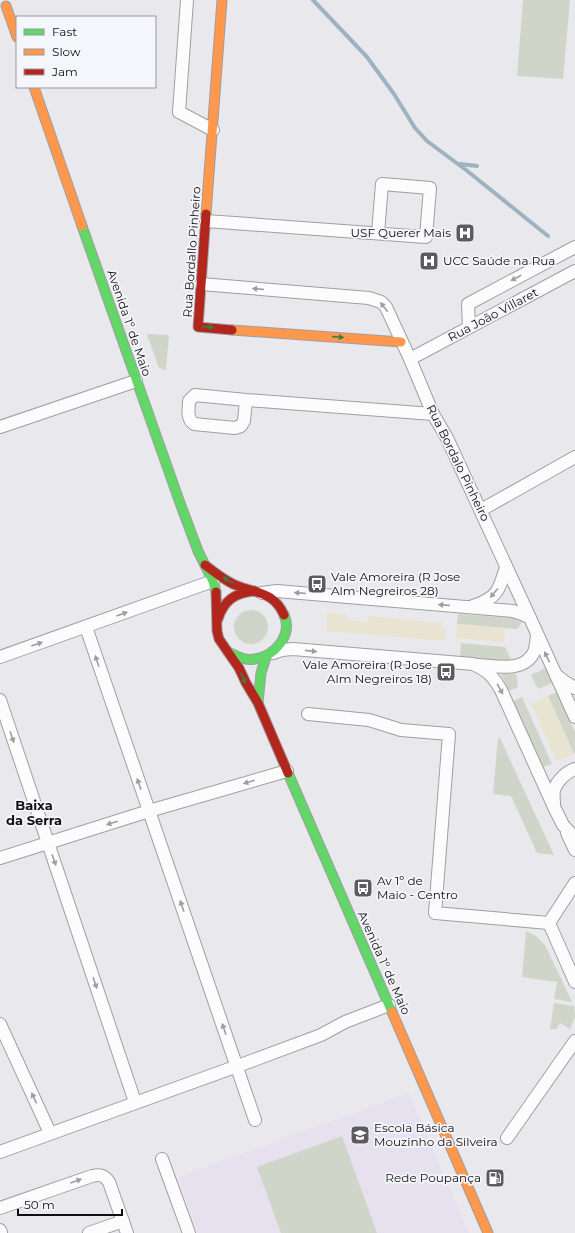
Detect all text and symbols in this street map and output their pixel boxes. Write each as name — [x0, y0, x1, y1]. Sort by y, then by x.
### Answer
legend — [16, 16, 156, 88]
text: Fast — [52, 24, 77, 39]
text: Slow — [52, 44, 81, 59]
text: Jam — [51, 64, 78, 79]
street label: Rua Bordallo Pinheiro — [179, 186, 204, 318]
hospital icon: USF Querer Mais — [454, 222, 476, 244]
place label: USF Querer Mais — [351, 225, 451, 240]
hospital icon: UCC Saúde na Rua — [418, 250, 440, 272]
place label: UCC Saúde na Rua — [443, 253, 555, 268]
street label: Avenida 1º de Maio — [104, 268, 155, 378]
one-way arrow — [510, 275, 522, 281]
street label: Rua João Villaret — [445, 284, 541, 345]
one-way arrow — [252, 285, 264, 292]
one-way arrow — [380, 302, 388, 313]
one-way arrow — [202, 324, 214, 331]
one-way arrow — [332, 334, 344, 340]
street label: Rua Bordalo Pinheiro — [424, 402, 493, 524]
place label: Vale Amoreira (R Jose Alm Negreiros 28) — [331, 569, 460, 598]
bus stop icon: Vale Amoreira (R Jose Alm Negreiros 28) — [306, 573, 328, 595]
one-way arrow — [222, 577, 234, 584]
one-way arrow — [490, 588, 498, 599]
one-way arrow — [294, 590, 306, 597]
one-way arrow — [438, 602, 450, 608]
one-way arrow — [117, 610, 129, 616]
one-way arrow — [31, 640, 43, 646]
one-way arrow — [305, 647, 317, 654]
one-way arrow — [544, 651, 550, 662]
one-way arrow — [94, 654, 100, 666]
place label: Vale Amoreira (R Jose Alm Negreiros 18) — [303, 657, 432, 686]
bus stop icon: Vale Amoreira (R Jose Alm Negreiros 18) — [435, 661, 457, 683]
one-way arrow — [240, 672, 246, 683]
one-way arrow — [497, 683, 503, 695]
one-way arrow — [10, 731, 16, 743]
one-way arrow — [136, 777, 142, 789]
one-way arrow — [243, 779, 255, 785]
district label: Baixa da Serra — [6, 797, 62, 828]
one-way arrow — [105, 820, 117, 826]
one-way arrow — [51, 854, 57, 866]
place label: Av 1º de Maio - Centro — [377, 873, 458, 902]
bus stop icon: Av 1º de Maio - Centro — [352, 877, 374, 899]
one-way arrow — [179, 900, 185, 912]
street label: Avenida 1º de Maio — [355, 909, 414, 1017]
one-way arrow — [92, 977, 98, 989]
one-way arrow — [221, 1023, 227, 1035]
one-way arrow — [31, 1092, 37, 1103]
place label: Escola Básica Mouzinho da Silveira — [374, 1120, 498, 1149]
school or university icon: Escola Básica Mouzinho da Silveira — [349, 1124, 371, 1146]
fuel station icon: Rede Poupança — [484, 1167, 506, 1189]
place label: Rede Poupança — [385, 1170, 481, 1185]
one-way arrow — [71, 1178, 83, 1184]
scale bar — [18, 1191, 122, 1217]
text: 50 m — [24, 1197, 55, 1212]

